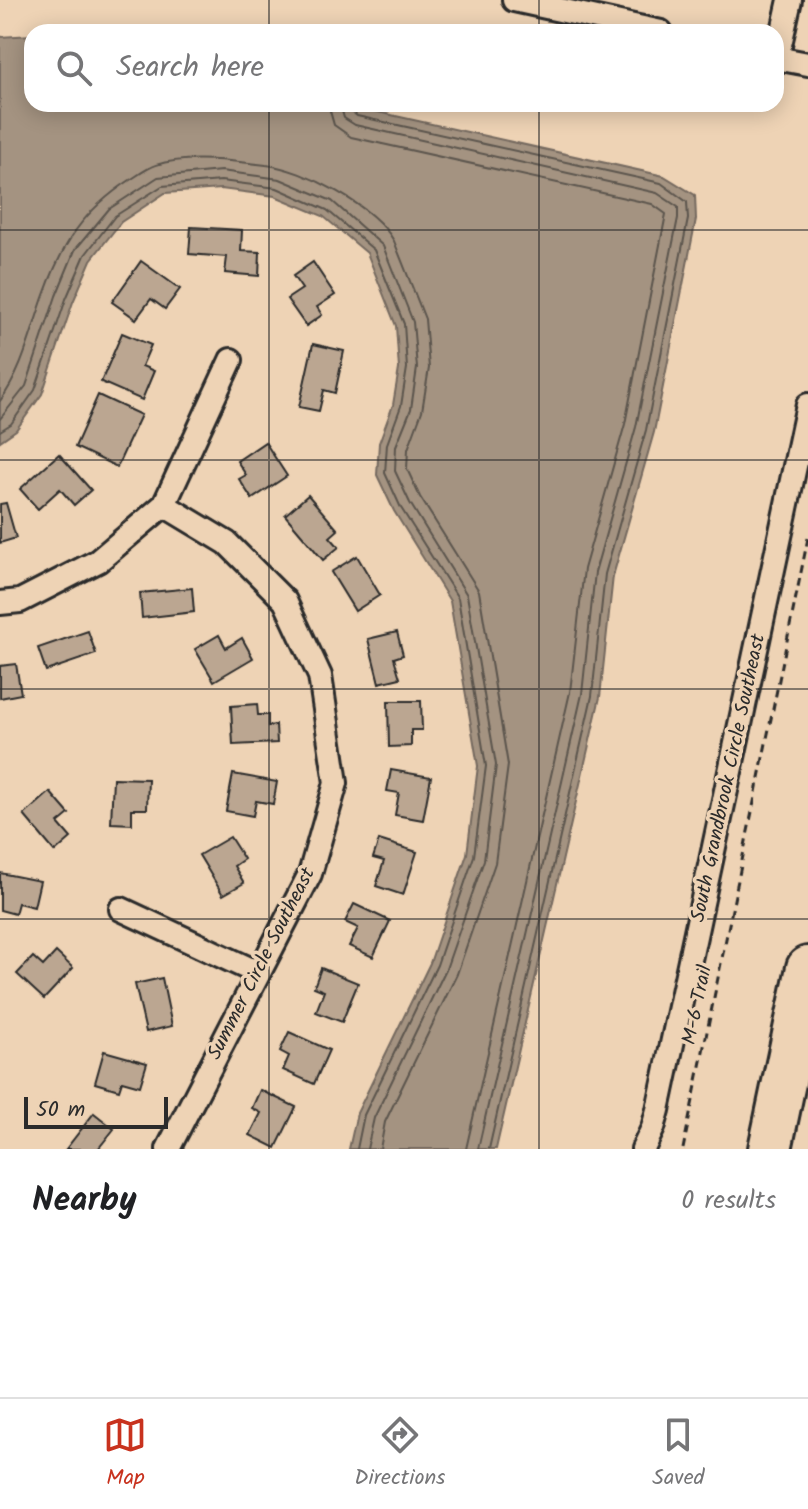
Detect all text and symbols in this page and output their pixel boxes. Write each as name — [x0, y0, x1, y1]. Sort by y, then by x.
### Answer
search box — [24, 24, 784, 112]
text: Search here — [116, 44, 264, 92]
icon: search — [52, 46, 96, 90]
street label: South Grandbrook Circle Southeast — [683, 631, 775, 925]
street label: Summer Circle Southeast — [200, 862, 325, 1066]
street label: M-6 Trail — [674, 962, 722, 1048]
scale bar — [24, 1093, 168, 1129]
text: 50 m — [36, 1093, 85, 1128]
text: Nearby — [32, 1174, 137, 1228]
text: 0 results — [681, 1180, 776, 1222]
tab: Map — [103, 1413, 147, 1496]
tab: Directions — [354, 1413, 446, 1496]
tab: Saved — [652, 1413, 705, 1496]

